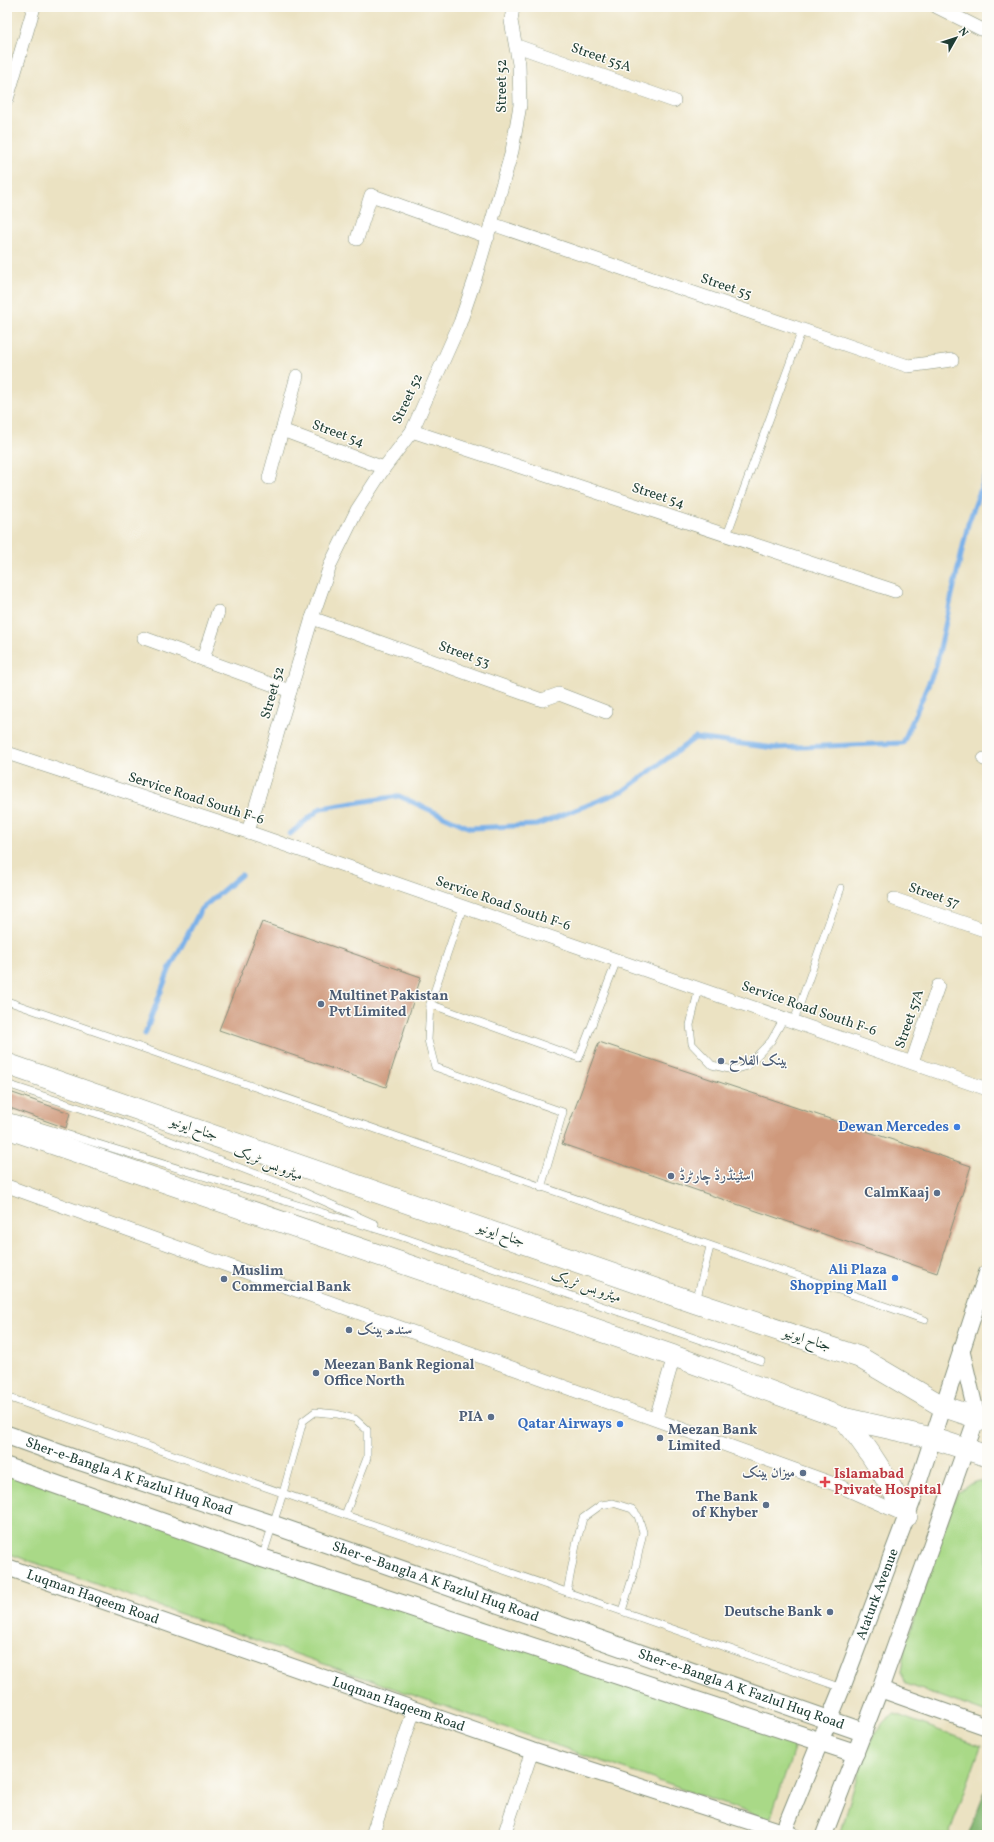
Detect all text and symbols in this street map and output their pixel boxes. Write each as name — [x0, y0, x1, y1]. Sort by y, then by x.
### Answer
north arrow — [936, 18, 976, 58]
text: N — [954, 25, 971, 40]
street label: Street 55A — [568, 39, 634, 77]
street label: Street 52 — [493, 59, 512, 113]
street label: Street 55 — [698, 269, 754, 305]
street label: Street 52 — [388, 371, 428, 427]
street label: Street 54 — [309, 416, 367, 452]
street label: Street 54 — [629, 479, 687, 513]
street label: Street 53 — [436, 637, 492, 673]
street label: Street 52 — [256, 665, 290, 721]
street label: Service Road South F-6 — [126, 768, 266, 830]
street label: Service Road South F-6 — [433, 872, 573, 936]
street label: Street 57 — [906, 878, 962, 914]
street label: Service Road South F-6 — [739, 977, 879, 1041]
place label: Multinet Pakistan Pvt Limited — [329, 987, 448, 1022]
street label: Street 57A — [891, 987, 929, 1051]
marker: Multinet Pakistan Pvt Limited — [316, 999, 326, 1009]
place label: بینک الفلاح — [729, 1052, 787, 1073]
marker: بینک الفلاح — [716, 1056, 726, 1066]
street label: جناح ایونیو — [165, 1111, 220, 1148]
place label: Dewan Mercedes — [838, 1118, 949, 1137]
marker: Dewan Mercedes — [952, 1122, 962, 1132]
street label: میٹرو بس ٹریک — [230, 1142, 306, 1186]
place label: اسٹینڈرڈ چارٹرڈ — [679, 1167, 754, 1186]
marker: اسٹینڈرڈ چارٹرڈ — [666, 1171, 676, 1181]
place label: CalmKaaj — [864, 1184, 929, 1203]
marker: CalmKaaj — [932, 1188, 942, 1198]
street label: جناح ایونیو — [472, 1217, 527, 1254]
place label: Ali Plaza Shopping Mall — [790, 1261, 887, 1296]
place label: Muslim Commercial Bank — [232, 1262, 352, 1297]
street label: میٹرو بس ٹریک — [548, 1266, 624, 1308]
marker: Ali Plaza Shopping Mall — [890, 1273, 900, 1283]
marker: Muslim Commercial Bank — [219, 1274, 229, 1284]
place label: سندھ بینک — [357, 1321, 412, 1340]
street label: جناح ایونیو — [778, 1323, 833, 1359]
marker: سندھ بینک — [344, 1325, 354, 1335]
place label: Meezan Bank Regional Office North — [324, 1356, 475, 1391]
marker: Meezan Bank Regional Office North — [311, 1368, 321, 1378]
place label: PIA — [459, 1408, 483, 1427]
marker: PIA — [486, 1412, 496, 1422]
place label: Qatar Airways — [518, 1415, 612, 1434]
marker: Qatar Airways — [615, 1419, 625, 1429]
place label: Meezan Bank Limited — [668, 1421, 758, 1456]
street label: Sher-e-Bangla A K Fazlul Huq Road — [23, 1433, 235, 1520]
marker: Meezan Bank Limited — [655, 1433, 665, 1443]
place label: میزان بینک — [742, 1464, 795, 1483]
place label: Islamabad Private Hospital — [834, 1465, 942, 1500]
marker: میزان بینک — [798, 1468, 808, 1478]
marker: Islamabad Private Hospital — [819, 1476, 831, 1488]
place label: The Bank of Khyber — [692, 1488, 759, 1523]
marker: The Bank of Khyber — [761, 1500, 771, 1510]
street label: Sher-e-Bangla A K Fazlul Huq Road — [330, 1537, 541, 1627]
street label: Ataturk Avenue — [851, 1545, 903, 1643]
street label: Luqman Haqeem Road — [24, 1565, 162, 1629]
place label: Deutsche Bank — [724, 1603, 823, 1622]
marker: Deutsche Bank — [825, 1607, 835, 1617]
street label: Sher-e-Bangla A K Fazlul Huq Road — [635, 1644, 847, 1734]
street label: Luqman Haqeem Road — [330, 1672, 468, 1736]

